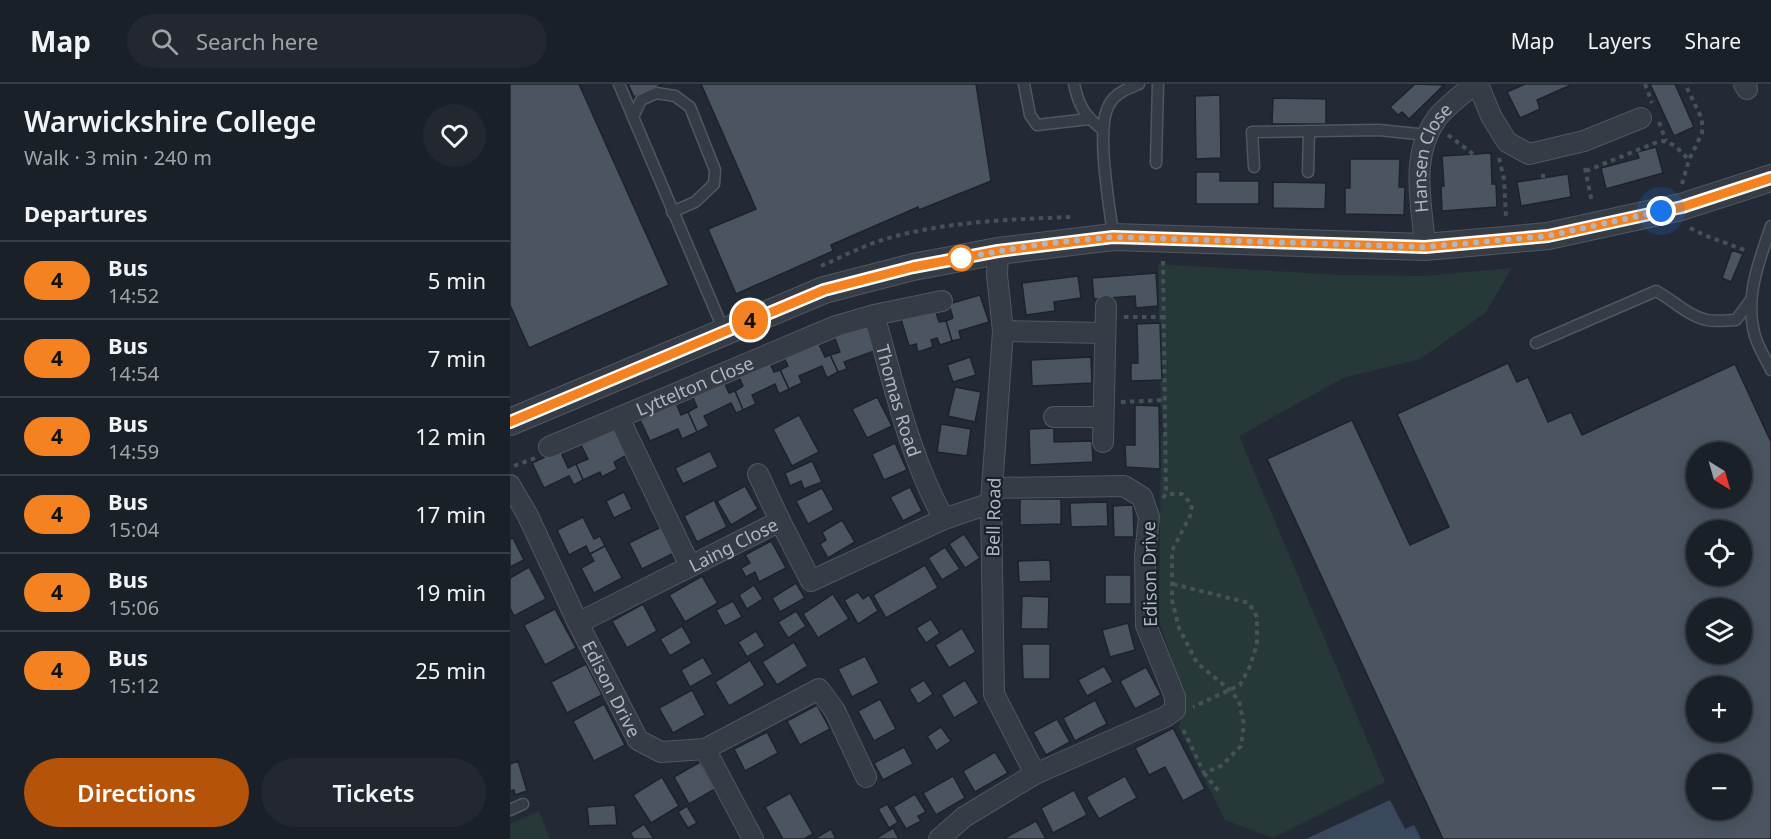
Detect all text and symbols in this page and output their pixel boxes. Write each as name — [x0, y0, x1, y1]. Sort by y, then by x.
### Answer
search box — [127, 14, 547, 68]
text: Map — [30, 22, 91, 60]
icon: search — [148, 25, 181, 58]
text: Search here — [196, 26, 318, 56]
text: Map — [1511, 27, 1555, 55]
text: Layers — [1588, 27, 1652, 55]
text: Share — [1685, 27, 1741, 55]
street label: Hansen Close — [1407, 97, 1457, 214]
text: Warwickshire College — [24, 102, 316, 140]
button: heart — [423, 104, 486, 167]
text: Walk · 3 min · 240 m — [24, 144, 212, 171]
your location — [1646, 196, 1676, 226]
text: Departures — [24, 198, 148, 228]
unlabelled marker — [948, 245, 974, 271]
text: Bus — [108, 252, 148, 282]
text: 5 min — [428, 265, 486, 295]
text: 4 — [51, 266, 63, 294]
text: 14:52 — [108, 282, 159, 309]
line badge: 4 — [730, 300, 770, 340]
text: 4 — [744, 306, 756, 334]
text: Bus — [108, 330, 148, 360]
street label: Thomas Road — [871, 342, 927, 460]
text: 7 min — [428, 343, 486, 373]
text: 4 — [51, 344, 63, 372]
street label: Lyttelton Close — [632, 350, 757, 421]
text: 14:54 — [108, 360, 159, 387]
text: Bus — [108, 408, 148, 438]
text: 12 min — [415, 421, 486, 451]
text: 4 — [51, 422, 63, 450]
text: 14:59 — [108, 438, 159, 465]
north arrow — [1686, 442, 1752, 508]
map controls — [1686, 442, 1752, 820]
street label: Bell Road — [980, 477, 1006, 557]
text: Bus — [108, 486, 148, 516]
text: 17 min — [415, 499, 486, 529]
text: 4 — [51, 500, 63, 528]
street label: Laing Close — [685, 512, 782, 577]
text: 15:04 — [108, 516, 159, 543]
button: locate — [1686, 520, 1752, 586]
street label: Edison Drive — [1136, 521, 1162, 627]
text: Bus — [108, 564, 148, 594]
text: 19 min — [415, 577, 486, 607]
text: 4 — [51, 578, 63, 606]
text: 15:06 — [108, 594, 159, 621]
button: layers — [1686, 598, 1752, 664]
street label: Edison Drive — [577, 636, 647, 741]
text: Bus — [108, 642, 148, 672]
text: 25 min — [415, 655, 486, 685]
text: 4 — [51, 656, 63, 684]
text: 15:12 — [108, 672, 159, 699]
button: + — [1686, 676, 1752, 742]
button: − — [1686, 754, 1752, 820]
button: Directions — [24, 758, 249, 827]
button: Tickets — [261, 758, 486, 827]

